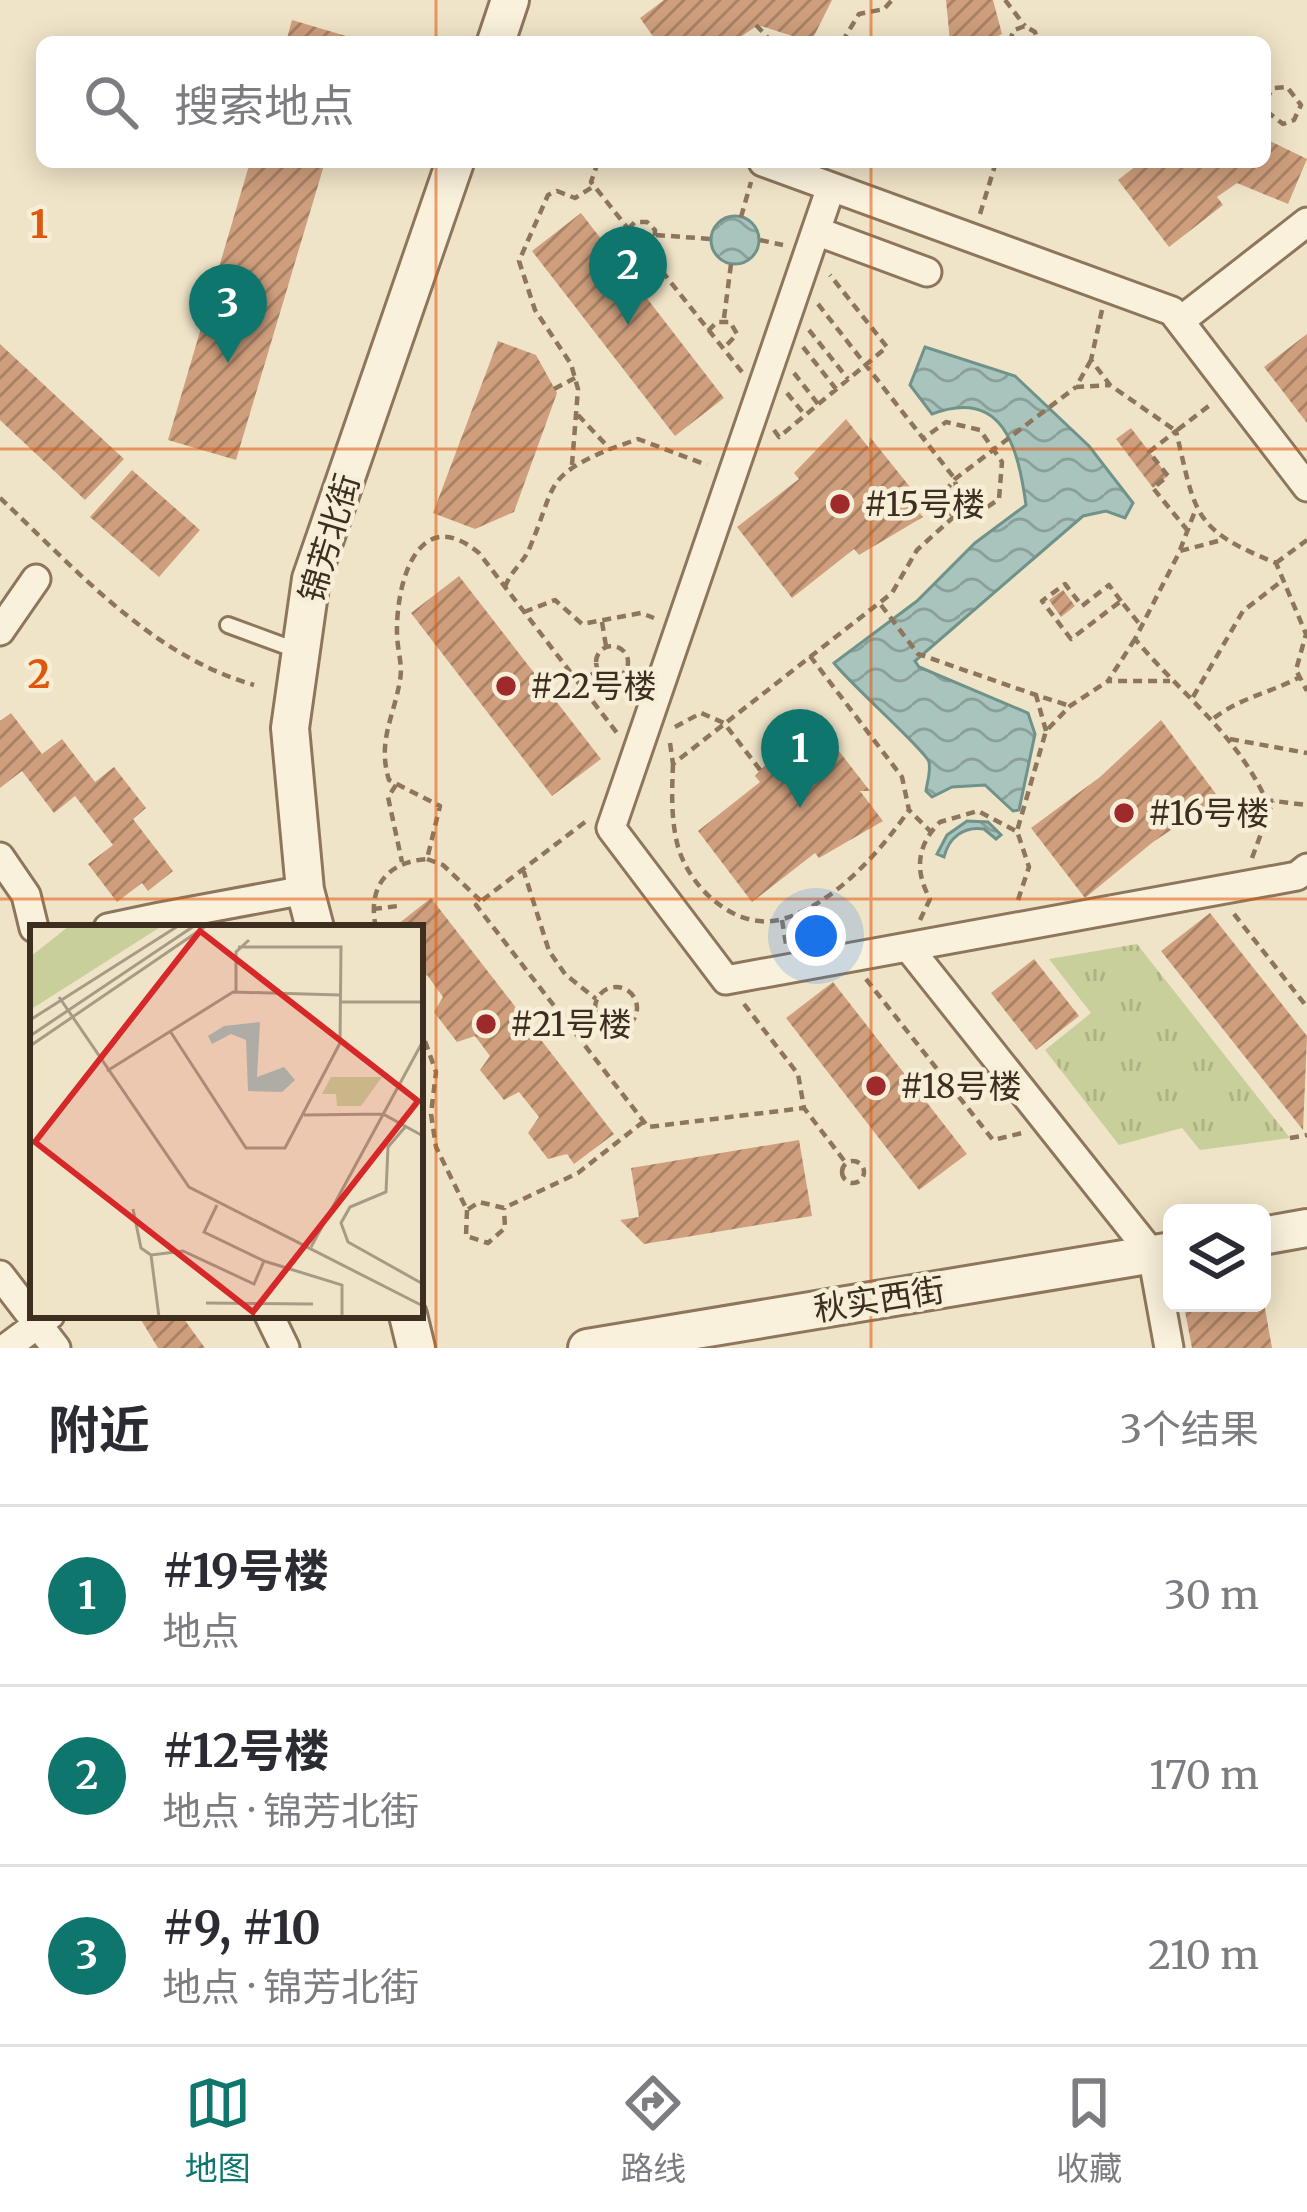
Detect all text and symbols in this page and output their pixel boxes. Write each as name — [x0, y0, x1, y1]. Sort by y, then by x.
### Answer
search box — [36, 36, 1271, 168]
icon: search — [78, 69, 144, 135]
text: 搜索地点 — [174, 78, 354, 134]
text: 1 — [30, 200, 48, 249]
pin: 2 — [589, 226, 667, 325]
pin: 3 — [189, 264, 267, 363]
street label: 锦芳北街 — [291, 469, 368, 607]
place label: #15号楼 — [864, 484, 985, 525]
marker: #15号楼 — [827, 491, 853, 517]
text: 2 — [28, 650, 50, 699]
place label: #22号楼 — [530, 666, 657, 707]
marker: #22号楼 — [493, 673, 519, 699]
pin: 1 — [761, 709, 839, 808]
place label: #16号楼 — [1148, 793, 1269, 834]
marker: #16号楼 — [1111, 800, 1137, 826]
your location — [786, 906, 846, 966]
inset map — [30, 925, 423, 1318]
place label: #21号楼 — [510, 1004, 631, 1045]
marker: #21号楼 — [473, 1011, 499, 1037]
place label: #18号楼 — [900, 1066, 1021, 1107]
marker: #18号楼 — [863, 1073, 889, 1099]
map controls — [1163, 1204, 1271, 1312]
button: layers — [1163, 1204, 1271, 1312]
street label: 秋实西街 — [811, 1269, 947, 1330]
text: 附近 — [48, 1398, 150, 1462]
text: 3个结果 — [1120, 1405, 1259, 1454]
text: #19号楼 — [162, 1543, 329, 1599]
text: 1 — [78, 1571, 96, 1620]
text: 30 m — [1164, 1571, 1259, 1620]
text: 地点 — [162, 1607, 240, 1656]
text: #12号楼 — [162, 1723, 329, 1779]
text: 2 — [76, 1751, 98, 1800]
text: 170 m — [1149, 1751, 1259, 1800]
text: 地点 · 锦芳北街 — [162, 1787, 419, 1836]
text: #9, #10 — [162, 1900, 321, 1956]
text: 3 — [76, 1931, 98, 1980]
text: 210 m — [1148, 1931, 1259, 1980]
text: 地点 · 锦芳北街 — [162, 1963, 419, 2012]
tab: 地图 — [185, 2070, 251, 2190]
tab: 路线 — [620, 2070, 686, 2190]
tab: 收藏 — [1056, 2070, 1122, 2190]

